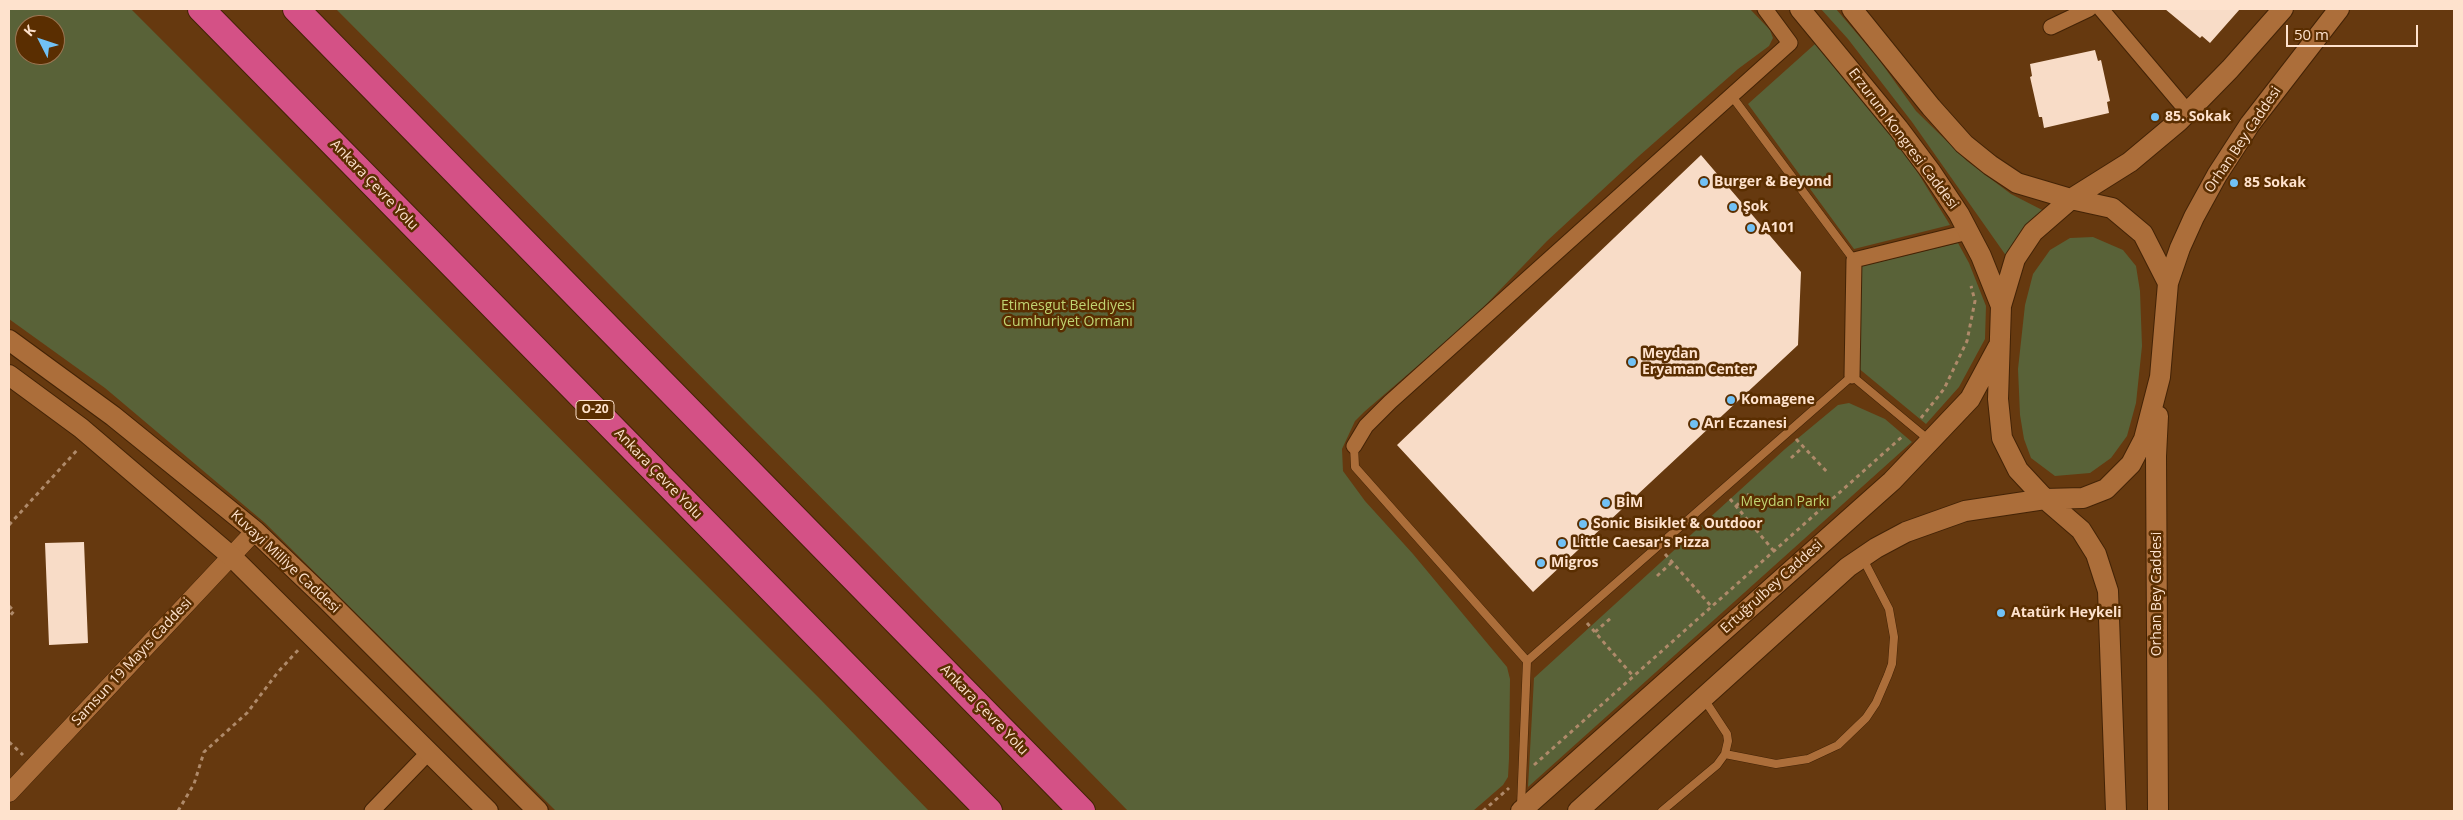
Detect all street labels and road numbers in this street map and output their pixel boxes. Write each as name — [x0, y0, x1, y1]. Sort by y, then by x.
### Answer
street label: Erzurum Kongresi Caddesi — [1845, 65, 1961, 213]
street label: Orhan Bey Caddesi — [2201, 84, 2285, 196]
street label: Ankara Çevre Yolu — [327, 136, 421, 234]
road number: O-20 — [576, 400, 614, 420]
street label: Ankara Çevre Yolu — [611, 425, 705, 523]
street label: Kuvayi Milliye Caddesi — [227, 507, 343, 617]
street label: Orhan Bey Caddesi — [2149, 532, 2165, 656]
street label: Ertuğrulbey Caddesi — [1718, 537, 1826, 637]
street label: Samsun 19 Mayıs Caddesi — [68, 595, 196, 729]
street label: Ankara Çevre Yolu — [937, 661, 1031, 759]

